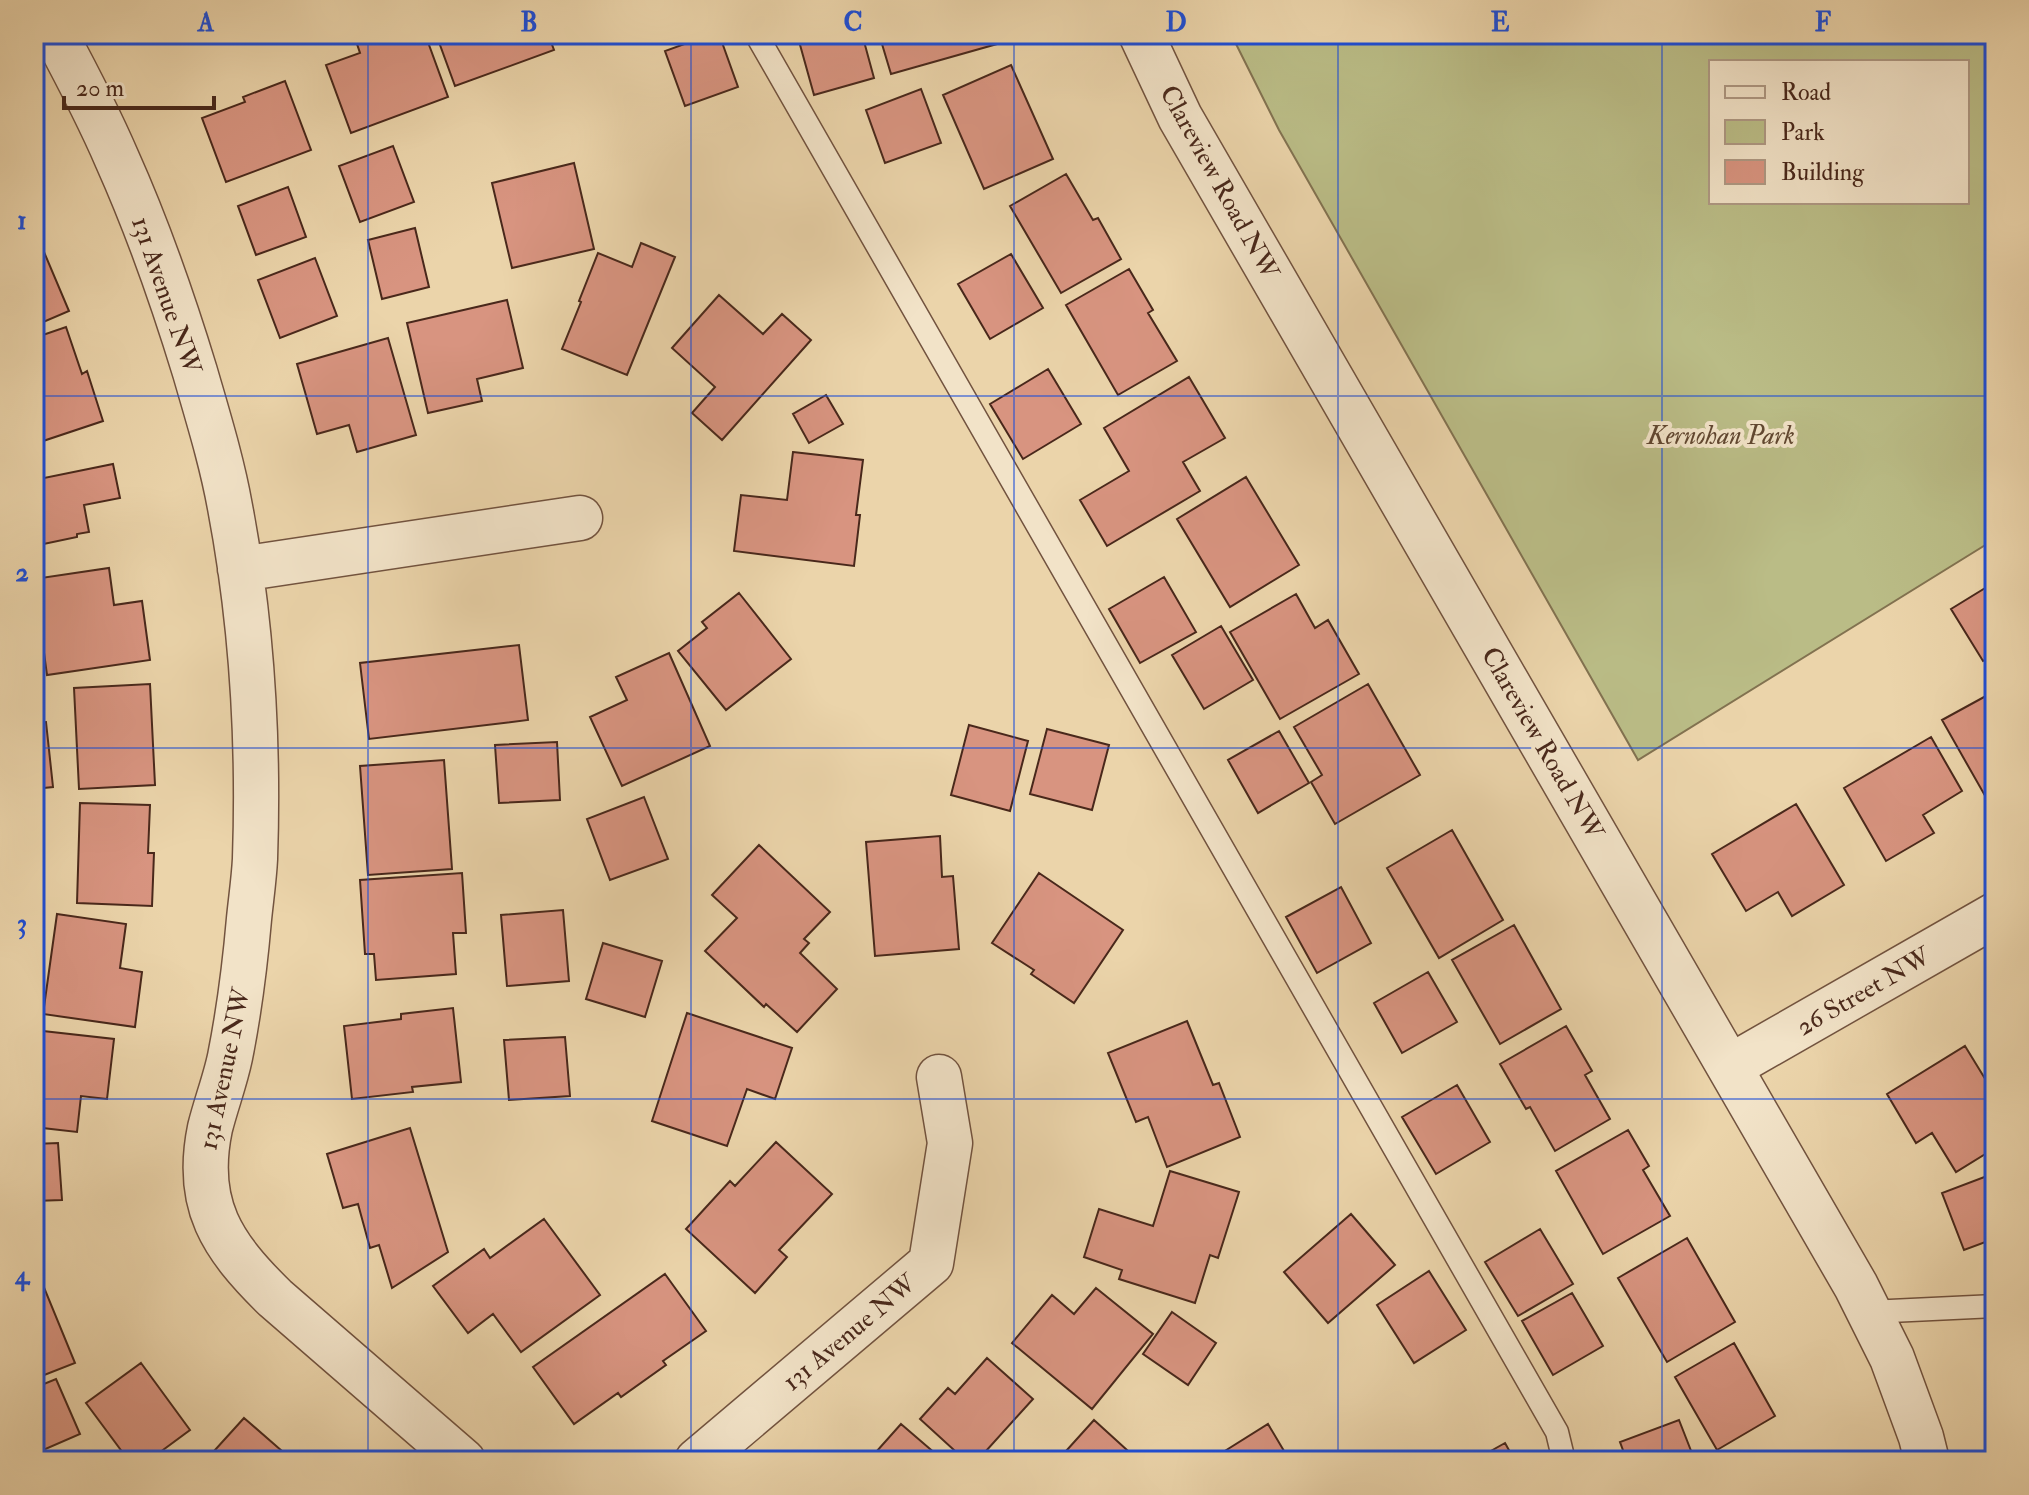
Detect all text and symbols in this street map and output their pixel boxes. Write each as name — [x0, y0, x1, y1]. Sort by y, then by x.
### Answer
text: A — [197, 7, 215, 39]
text: B — [520, 7, 538, 39]
text: C — [843, 7, 863, 39]
text: D — [1165, 7, 1187, 39]
text: E — [1491, 7, 1510, 39]
text: F — [1815, 7, 1832, 39]
scale bar — [64, 60, 214, 110]
legend — [1709, 60, 1969, 204]
text: 20 m — [76, 73, 125, 104]
text: Road — [1781, 77, 1831, 108]
street label: Clareview Road NW — [1153, 80, 1286, 286]
text: Park — [1781, 117, 1825, 148]
text: Building — [1781, 157, 1865, 188]
text: 1 — [17, 205, 27, 237]
street label: 131 Avenue NW — [124, 212, 208, 380]
park label: Kernohan Park — [1645, 420, 1795, 452]
text: 2 — [15, 557, 29, 589]
street label: Clareview Road NW — [1474, 642, 1611, 847]
text: 3 — [17, 908, 27, 940]
street label: 26 Street NW — [1791, 940, 1938, 1043]
street label: 131 Avenue NW — [192, 984, 258, 1153]
text: 4 — [14, 1260, 31, 1292]
street label: 131 Avenue NW — [776, 1267, 924, 1398]

